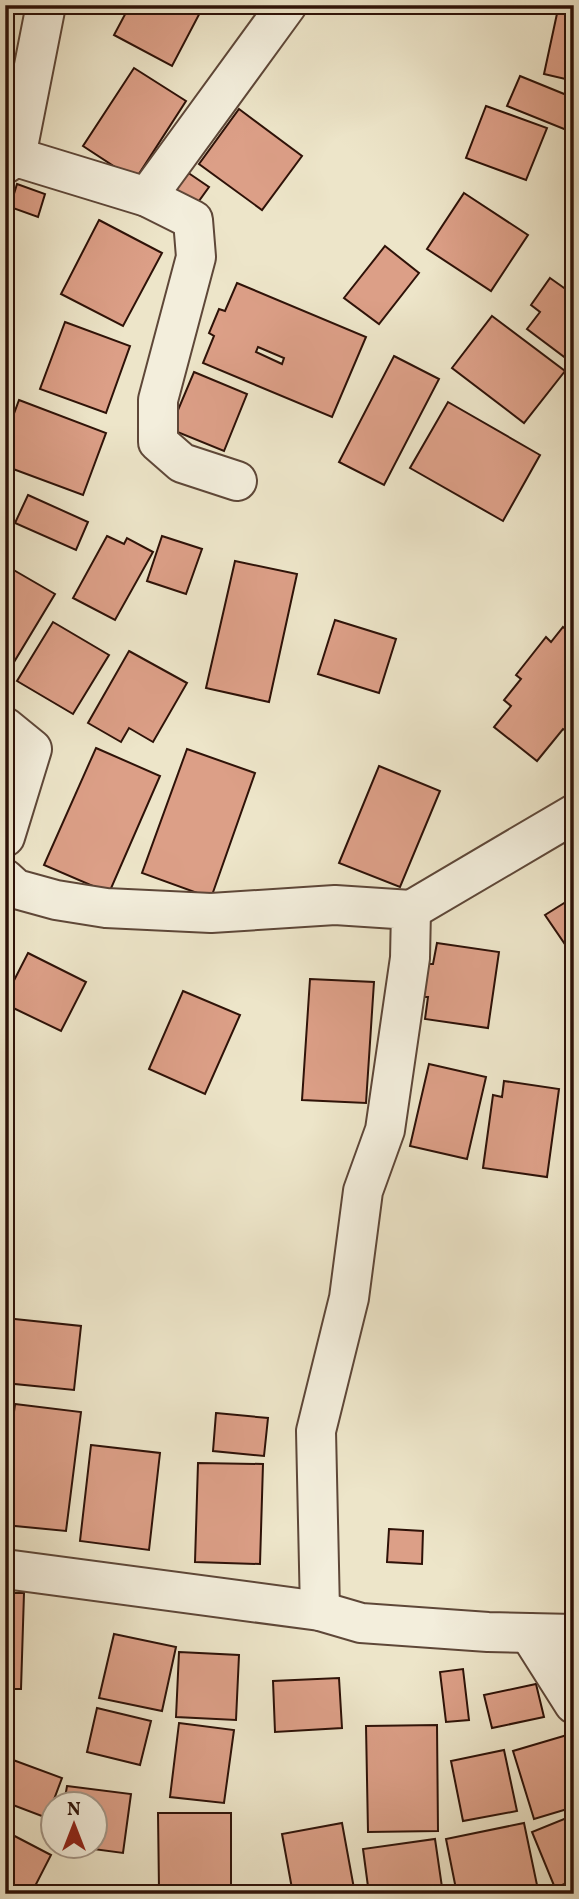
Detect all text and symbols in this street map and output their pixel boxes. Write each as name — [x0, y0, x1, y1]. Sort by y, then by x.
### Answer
north arrow — [38, 1790, 108, 1860]
text: N — [67, 1797, 81, 1823]

